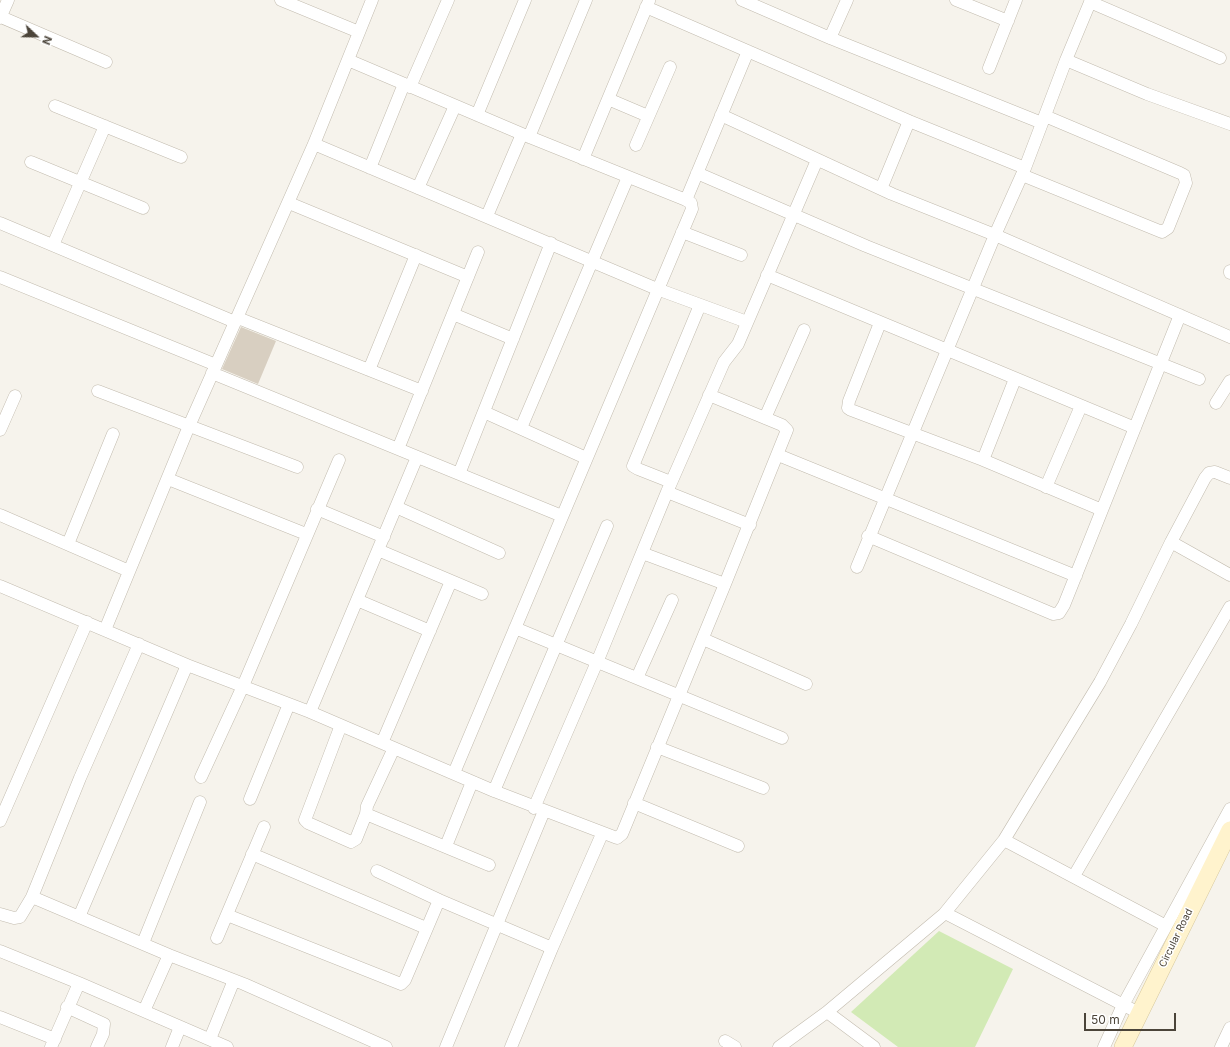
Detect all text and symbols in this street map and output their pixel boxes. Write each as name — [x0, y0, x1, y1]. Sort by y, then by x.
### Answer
north arrow — [16, 16, 56, 56]
text: N — [39, 34, 55, 47]
street label: Circular Road — [1157, 907, 1195, 969]
scale bar — [1086, 1005, 1178, 1031]
text: 50 m — [1091, 1012, 1120, 1027]

